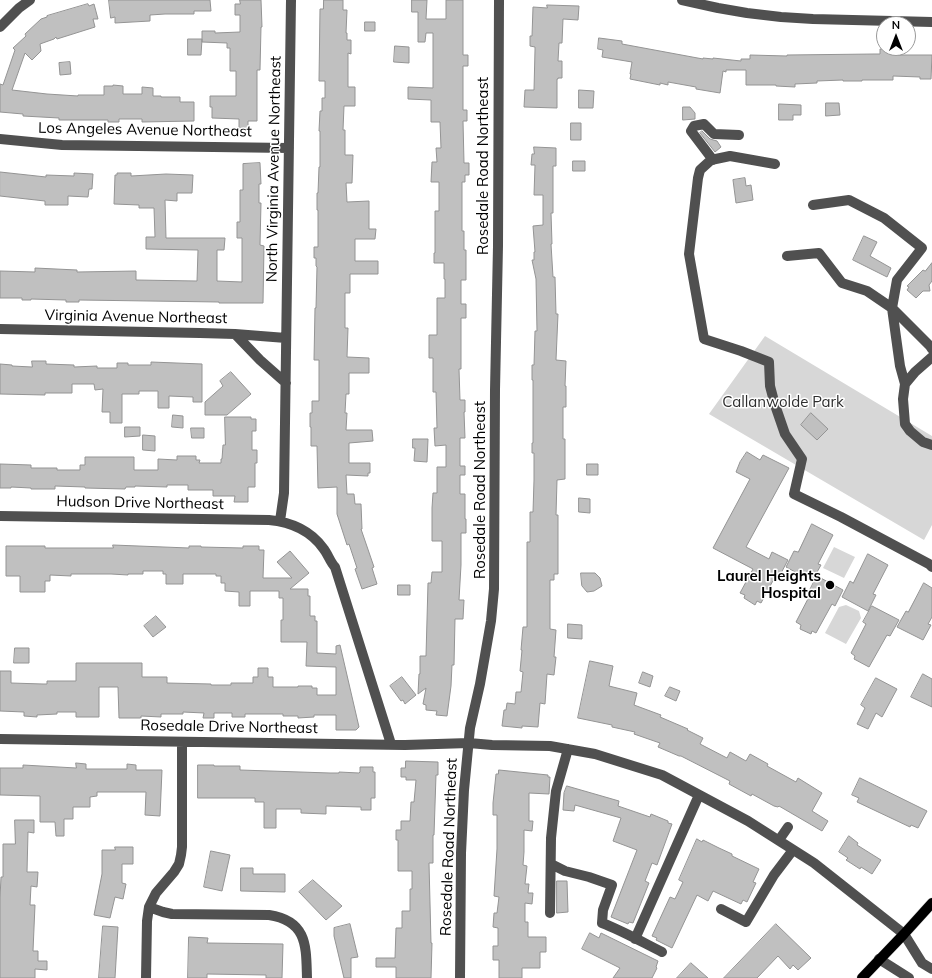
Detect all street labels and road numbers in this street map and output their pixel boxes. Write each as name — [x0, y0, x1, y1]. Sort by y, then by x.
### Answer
street label: North Virginia Avenue Northeast — [263, 56, 285, 282]
street label: Rosedale Road Northeast — [474, 77, 492, 255]
street label: Los Angeles Avenue Northeast — [38, 119, 252, 141]
street label: Virginia Avenue Northeast — [44, 306, 228, 328]
street label: Rosedale Road Northeast — [471, 401, 489, 579]
street label: Hudson Drive Northeast — [56, 493, 224, 513]
street label: Rosedale Drive Northeast — [140, 716, 318, 738]
street label: Rosedale Road Northeast — [437, 758, 461, 936]

